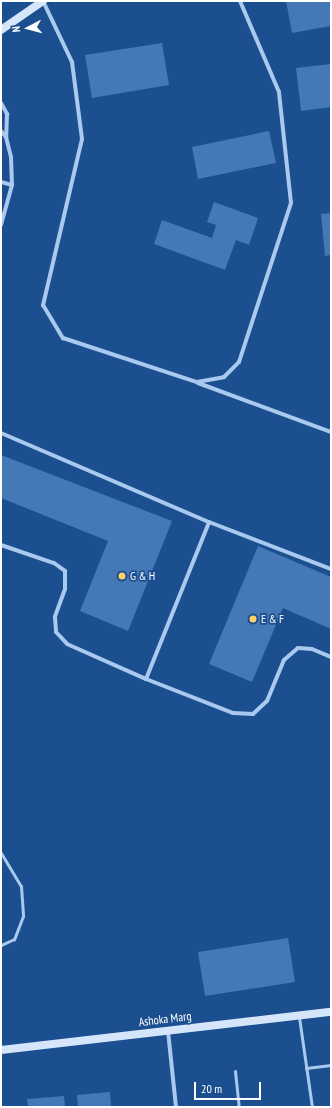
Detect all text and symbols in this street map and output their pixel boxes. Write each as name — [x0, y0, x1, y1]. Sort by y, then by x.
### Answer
north arrow — [8, 8, 48, 48]
text: N — [9, 26, 23, 33]
place label: G & H — [130, 569, 155, 583]
marker: G & H — [117, 571, 127, 581]
place label: E & F — [261, 612, 284, 626]
marker: E & F — [248, 614, 258, 624]
street label: Ashoka Marg — [138, 1009, 192, 1029]
scale bar — [196, 1074, 263, 1100]
text: 20 m — [201, 1081, 222, 1096]

